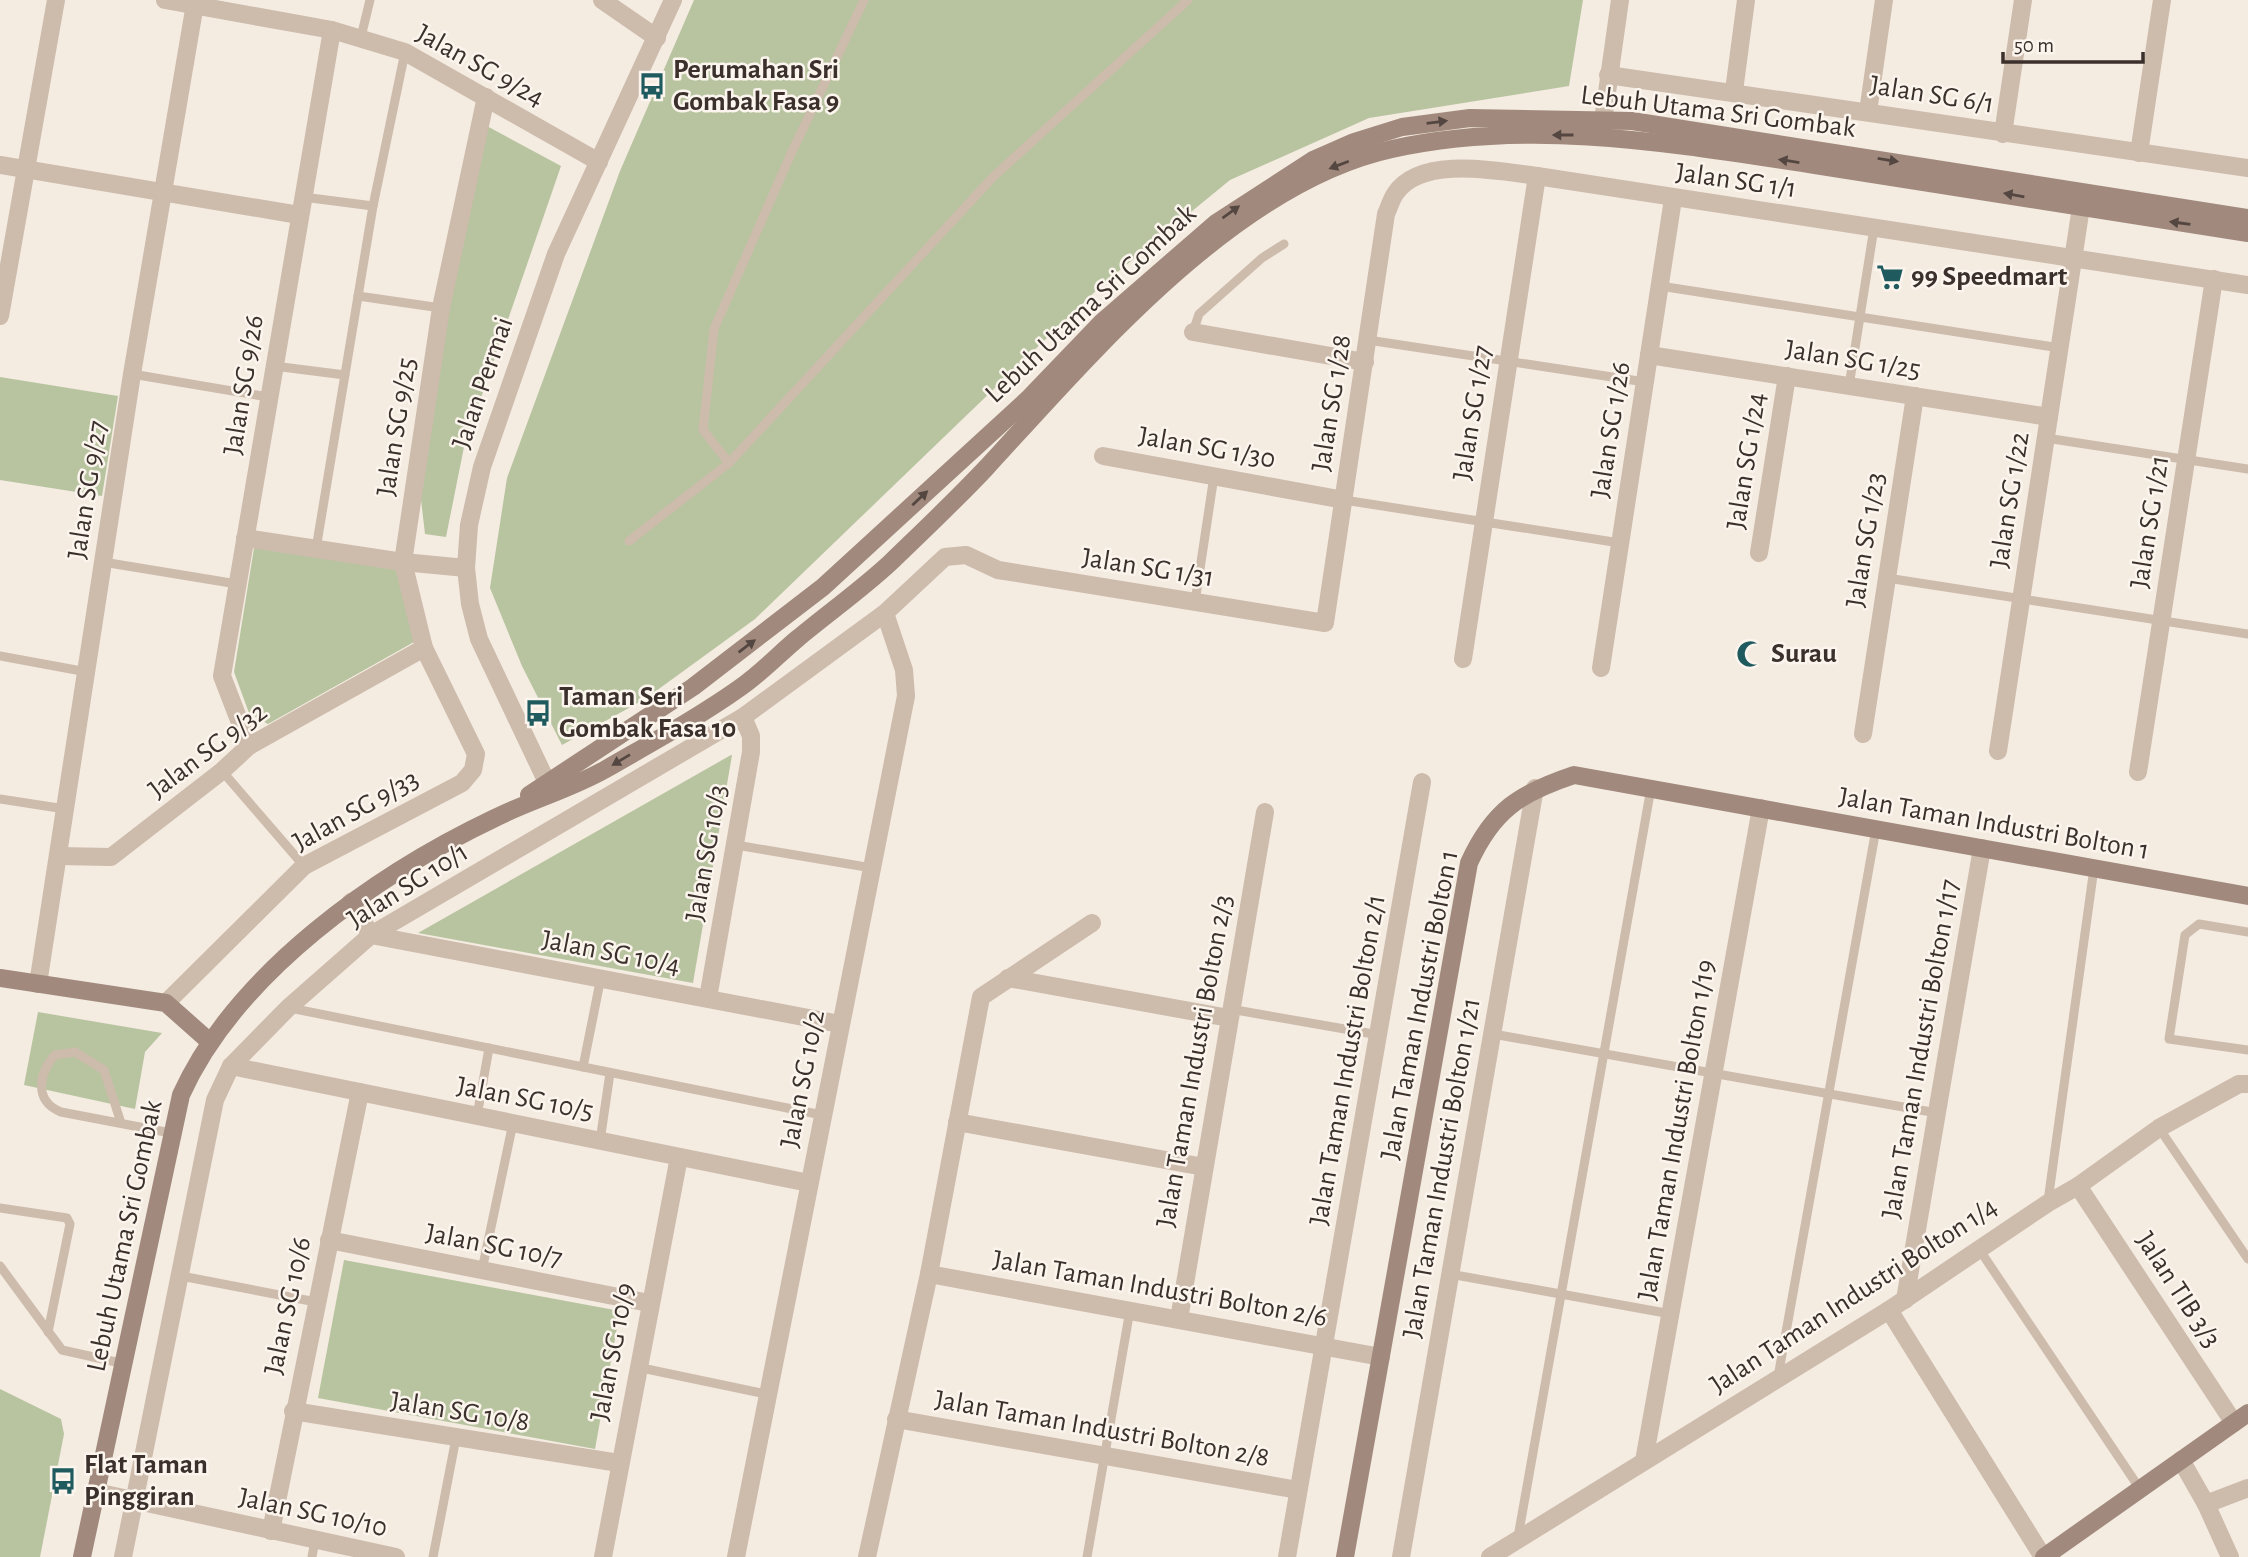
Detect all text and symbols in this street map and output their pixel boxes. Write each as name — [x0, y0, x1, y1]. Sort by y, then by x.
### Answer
street label: Jalan SG 9/24 — [411, 19, 549, 113]
scale bar — [2003, 21, 2143, 65]
text: 50 m — [2014, 35, 2054, 56]
place label: Perumahan Sri Gombak Fasa 9 — [673, 56, 839, 116]
bus stop icon: Perumahan Sri Gombak Fasa 9 — [637, 71, 667, 101]
street label: Jalan SG 6/1 — [1868, 71, 1996, 119]
street label: Lebuh Utama Sri Gombak — [1579, 81, 1857, 143]
one-way arrow — [1427, 117, 1449, 128]
one-way arrow — [1552, 129, 1574, 141]
one-way arrow — [1778, 155, 1800, 166]
one-way arrow — [1877, 155, 1899, 166]
street label: Jalan SG 1/1 — [1674, 159, 1798, 203]
one-way arrow — [1329, 160, 1350, 171]
one-way arrow — [2003, 189, 2025, 200]
street label: Lebuh Utama Sri Gombak — [980, 199, 1202, 409]
one-way arrow — [1222, 205, 1240, 219]
one-way arrow — [2169, 217, 2191, 228]
supermarket icon: 99 Speedmart — [1875, 262, 1905, 292]
place label: 99 Speedmart — [1911, 263, 2068, 291]
street label: Jalan SG 9/26 — [219, 313, 269, 457]
street label: Jalan Permai — [447, 314, 519, 452]
street label: Jalan SG 1/28 — [1307, 333, 1357, 473]
street label: Jalan SG 1/25 — [1783, 335, 1923, 385]
street label: Jalan SG 1/27 — [1449, 343, 1497, 483]
street label: Jalan SG 9/25 — [372, 356, 422, 498]
street label: Jalan SG 1/26 — [1586, 360, 1636, 500]
street label: Jalan SG 1/24 — [1722, 391, 1772, 531]
street label: Jalan SG 9/27 — [63, 419, 113, 561]
street label: Jalan SG 1/30 — [1136, 422, 1278, 474]
street label: Jalan SG 1/22 — [1985, 430, 2035, 570]
street label: Jalan SG 1/21 — [2126, 453, 2174, 591]
street label: Jalan SG 1/23 — [1842, 471, 1890, 609]
one-way arrow — [911, 490, 929, 506]
street label: Jalan SG 1/31 — [1080, 544, 1216, 592]
one-way arrow — [738, 639, 757, 653]
mosque icon: Surau — [1735, 639, 1765, 669]
place label: Surau — [1771, 640, 1837, 668]
place label: Taman Seri Gombak Fasa 10 — [559, 683, 736, 743]
street label: Jalan SG 9/32 — [144, 698, 272, 804]
bus stop icon: Taman Seri Gombak Fasa 10 — [523, 698, 553, 728]
one-way arrow — [612, 754, 631, 766]
street label: Jalan SG 9/33 — [289, 765, 423, 857]
street label: Jalan SG 10/3 — [681, 782, 733, 924]
street label: Jalan Taman Industri Bolton 1 — [1837, 783, 2151, 865]
street label: Jalan SG 10/1 — [343, 838, 473, 934]
street label: Jalan Taman Industri Bolton 1 — [1376, 848, 1464, 1162]
street label: Jalan Taman Industri Bolton 1/17 — [1877, 877, 1965, 1221]
street label: Jalan Taman Industri Bolton 2/3 — [1152, 892, 1238, 1230]
street label: Jalan Taman Industri Bolton 2/1 — [1305, 892, 1391, 1228]
street label: Jalan SG 10/4 — [539, 926, 683, 980]
street label: Jalan Taman Industri Bolton 1/19 — [1633, 957, 1721, 1303]
street label: Jalan Taman Industri Bolton 1/21 — [1398, 996, 1486, 1340]
street label: Jalan SG 10/2 — [776, 1008, 830, 1150]
street label: Jalan SG 10/5 — [454, 1072, 596, 1126]
street label: Lebuh Utama Sri Gombak — [83, 1098, 168, 1374]
street label: Jalan Taman Industri Bolton 1/4 — [1705, 1193, 2003, 1399]
street label: Jalan SG 10/7 — [423, 1219, 565, 1273]
street label: Jalan TIB 3/3 — [2130, 1227, 2226, 1353]
street label: Jalan SG 10/6 — [260, 1235, 316, 1377]
street label: Jalan Taman Industri Bolton 2/6 — [991, 1246, 1329, 1332]
street label: Jalan SG 10/9 — [586, 1281, 640, 1423]
street label: Jalan Taman Industri Bolton 2/8 — [933, 1386, 1271, 1472]
street label: Jalan SG 10/8 — [389, 1387, 531, 1437]
place label: Flat Taman Pinggiran — [84, 1451, 208, 1511]
bus stop icon: Flat Taman Pinggiran — [48, 1466, 78, 1496]
street label: Jalan SG 10/10 — [236, 1484, 390, 1542]

